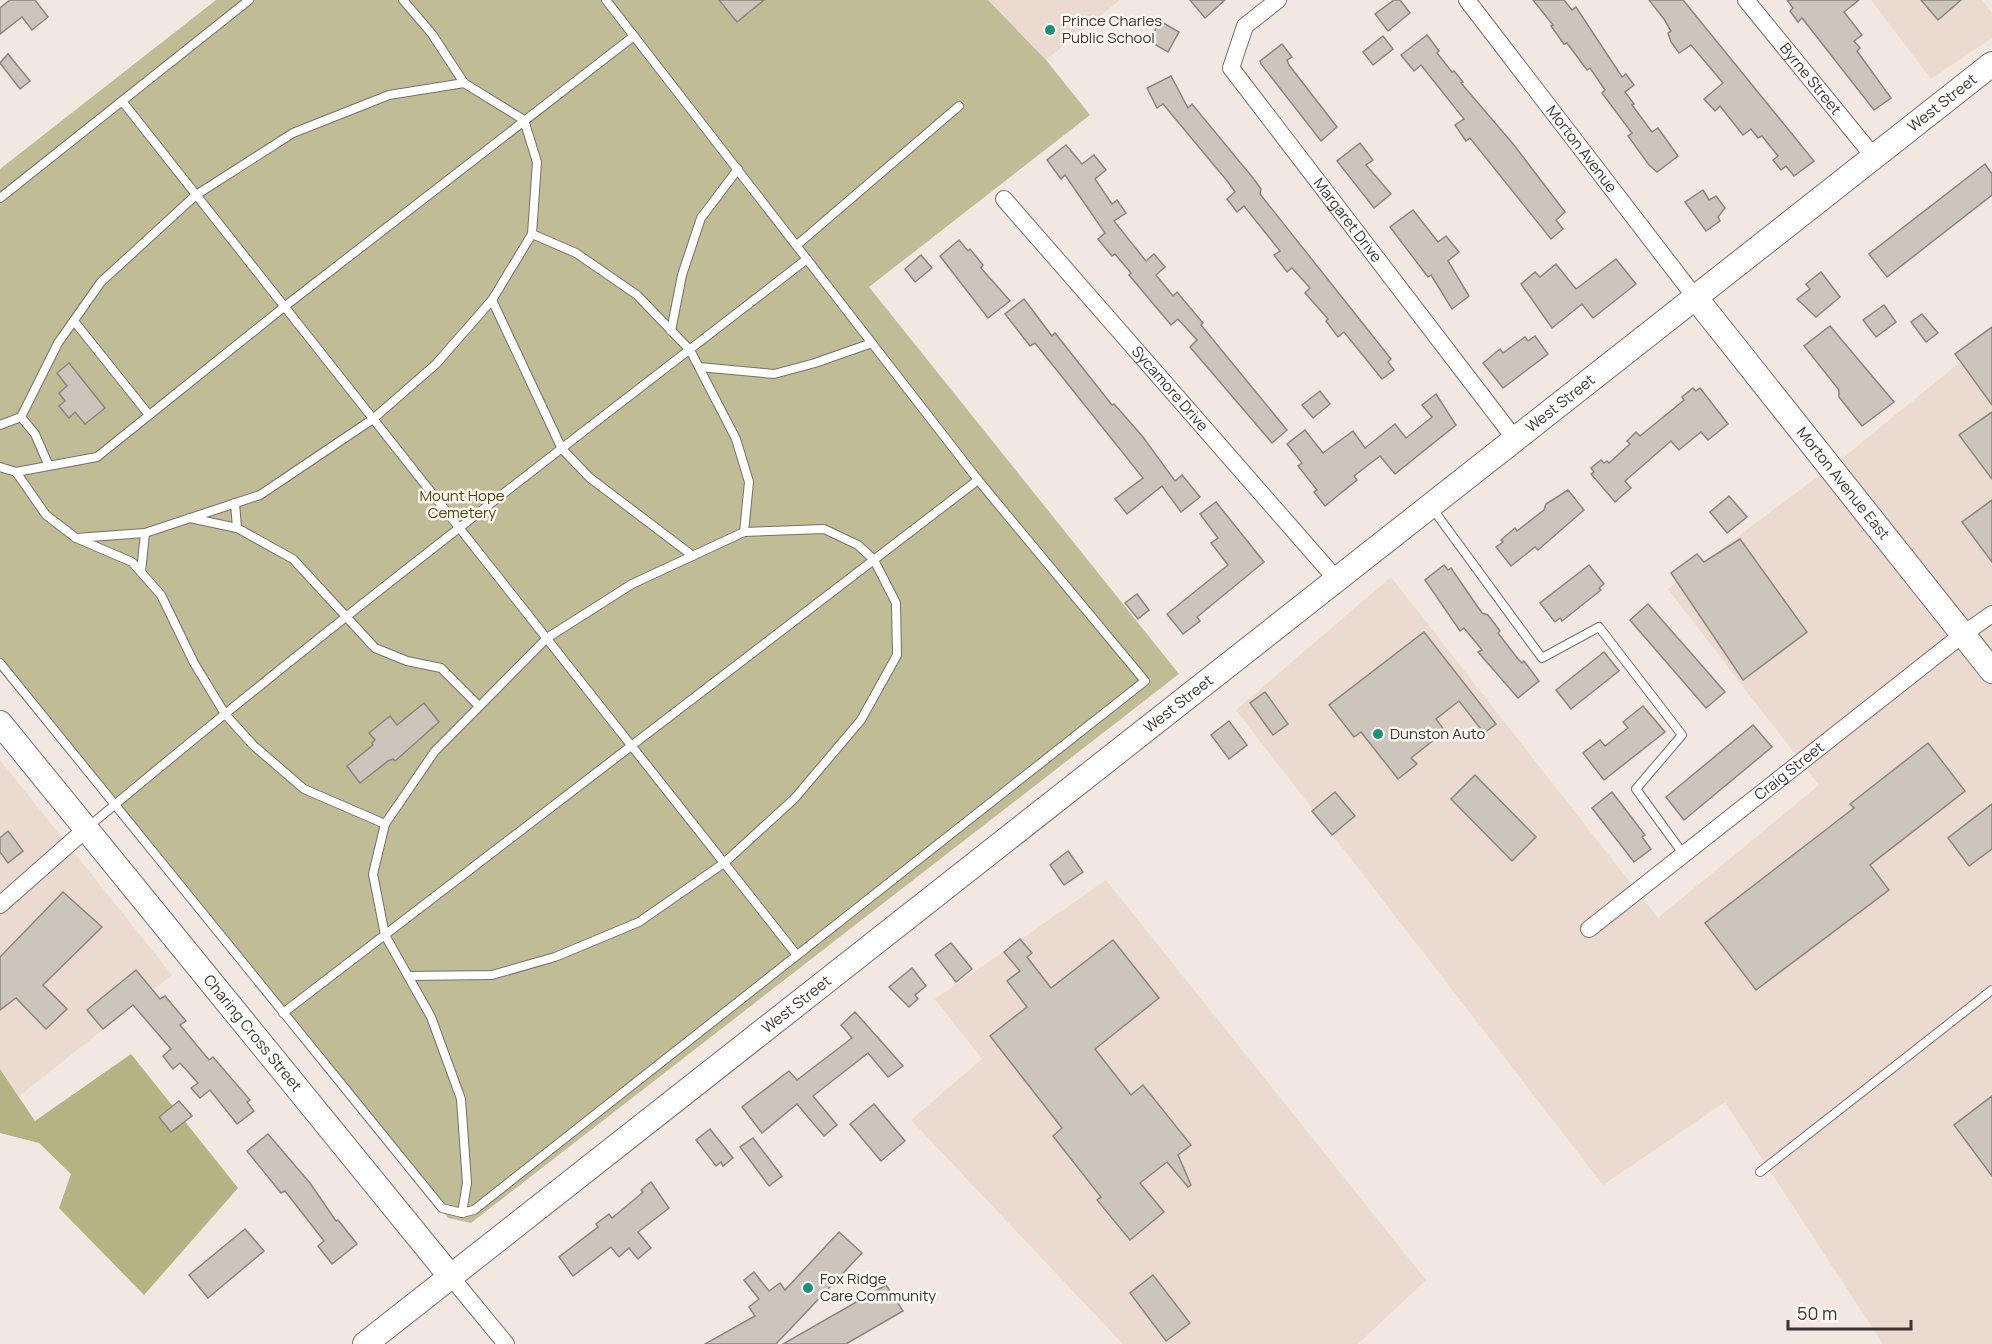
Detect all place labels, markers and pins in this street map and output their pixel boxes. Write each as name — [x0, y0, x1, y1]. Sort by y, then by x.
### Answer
place label: Prince Charles Public School — [1062, 10, 1162, 48]
marker: Prince Charles Public School — [1043, 23, 1057, 37]
place label: Dunston Auto — [1390, 723, 1485, 744]
marker: Dunston Auto — [1371, 727, 1385, 741]
place label: Fox Ridge Care Community — [820, 1268, 936, 1306]
marker: Fox Ridge Care Community — [801, 1281, 815, 1295]

